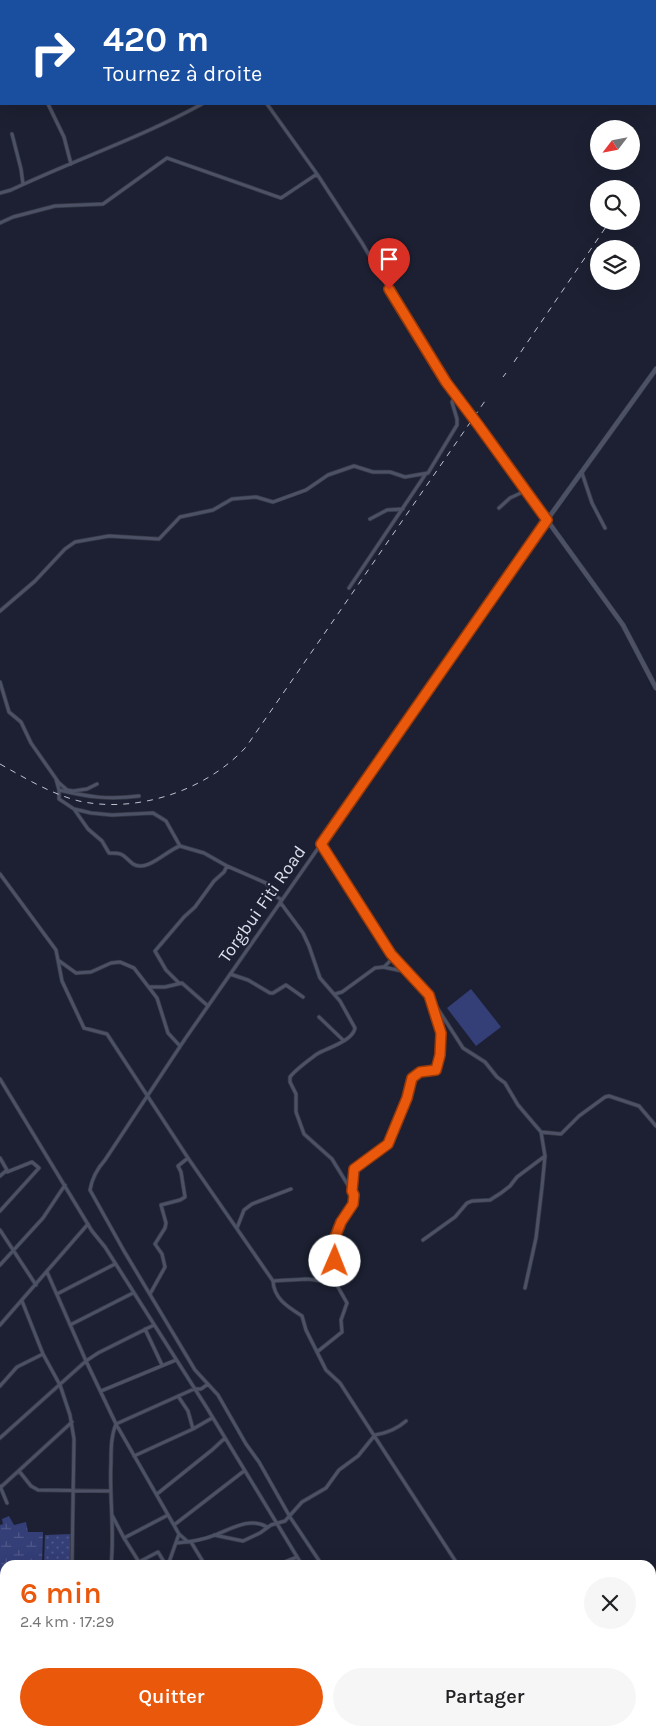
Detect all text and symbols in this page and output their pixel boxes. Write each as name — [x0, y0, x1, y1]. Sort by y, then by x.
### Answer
text: 420 m — [103, 19, 209, 60]
icon: right — [20, 20, 85, 85]
text: Tournez à droite — [103, 61, 262, 87]
north arrow — [590, 120, 640, 170]
map controls — [590, 120, 640, 290]
button: search — [590, 180, 640, 230]
pin — [368, 238, 410, 289]
button: layers — [590, 240, 640, 290]
icon: arrive — [375, 245, 403, 273]
street label: Torgbui Fiti Road — [214, 841, 310, 967]
position arrow — [308, 1234, 360, 1286]
text: 6 min — [20, 1575, 102, 1611]
button: close — [584, 1577, 636, 1629]
text: 2.4 km · 17:29 — [20, 1612, 114, 1631]
button: Quitter — [20, 1668, 323, 1726]
button: Partager — [333, 1668, 636, 1726]

